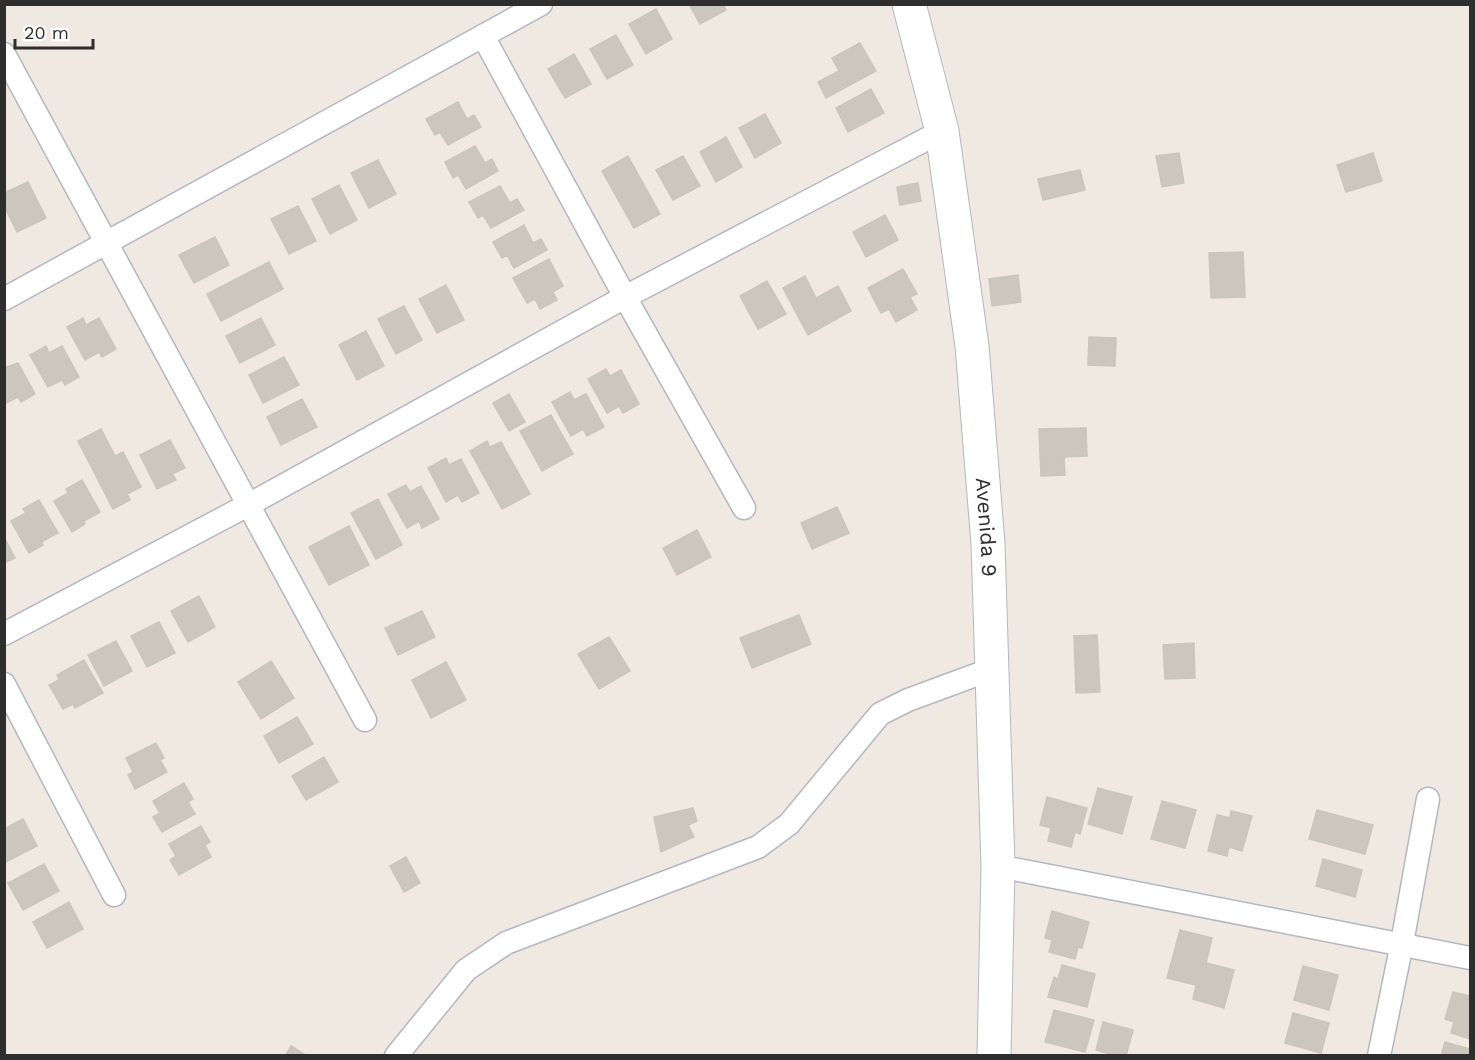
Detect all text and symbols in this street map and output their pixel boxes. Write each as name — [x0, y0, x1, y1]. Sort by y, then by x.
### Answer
scale bar — [15, 12, 93, 50]
text: 20 m — [24, 22, 69, 43]
street label: Avenida 9 — [971, 476, 1002, 577]

